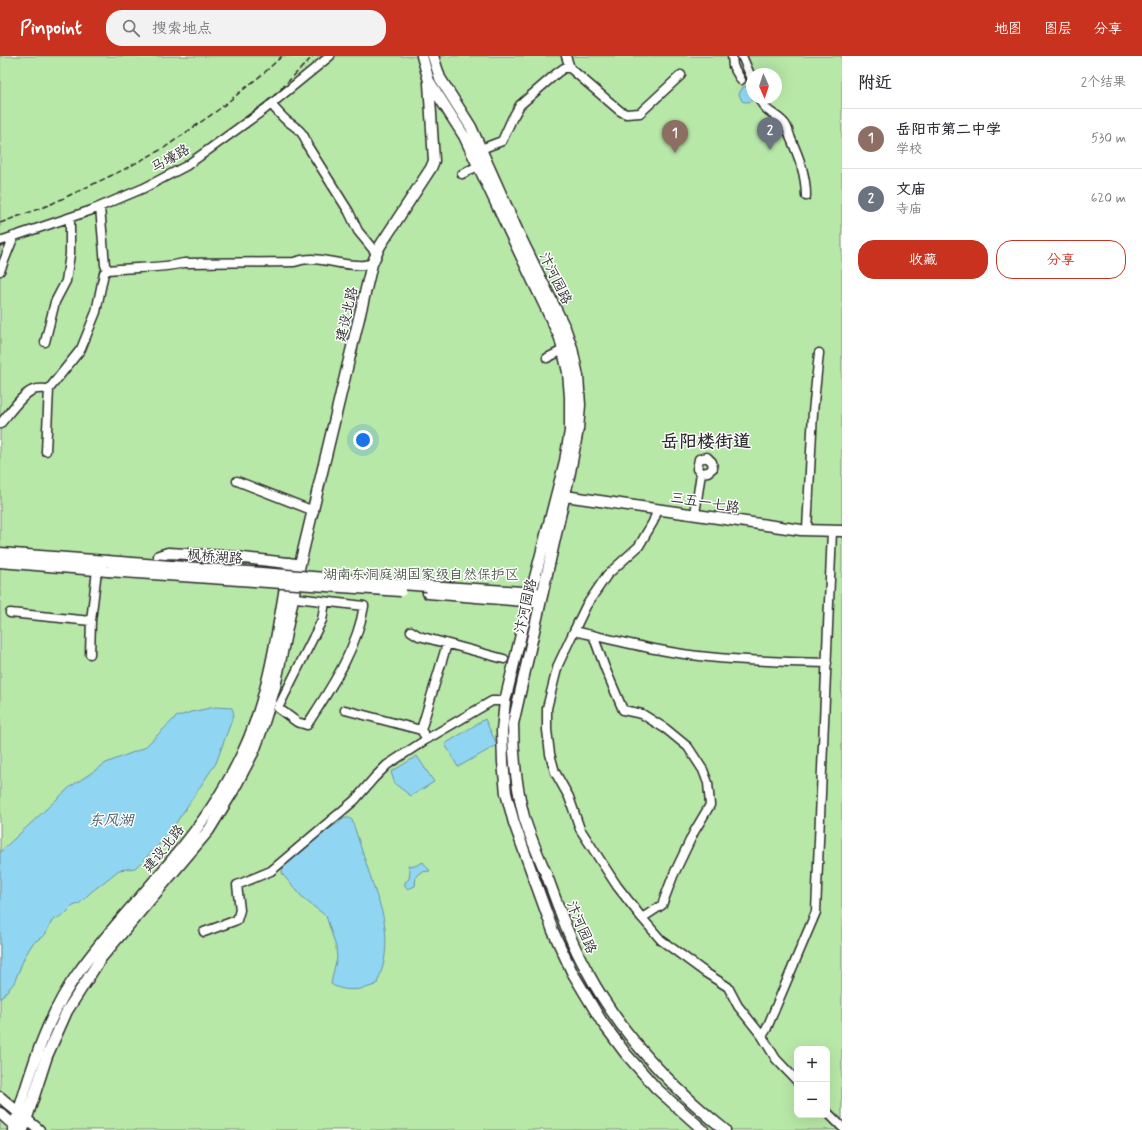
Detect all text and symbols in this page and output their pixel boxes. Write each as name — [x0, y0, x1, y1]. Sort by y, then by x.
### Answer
search box — [106, 10, 386, 46]
text: Pinpoint — [20, 16, 82, 41]
icon: search — [120, 17, 142, 39]
text: 搜索地点 — [152, 19, 212, 39]
text: 地图 — [994, 20, 1022, 38]
text: 图层 — [1044, 20, 1072, 38]
text: 分享 — [1094, 20, 1122, 38]
north arrow — [746, 68, 782, 104]
text: 附近 — [858, 72, 892, 94]
text: 2个结果 — [1081, 74, 1126, 91]
pin: 2 — [757, 117, 783, 150]
pin: 1 — [662, 120, 688, 153]
text: 岳阳市第二中学 — [896, 120, 1001, 140]
text: 1 — [868, 130, 874, 147]
text: 530 m — [1091, 130, 1126, 147]
street label: 马壕路 — [148, 141, 193, 177]
text: 学校 — [896, 141, 922, 158]
text: 文庙 — [896, 180, 926, 200]
text: 2 — [868, 190, 874, 207]
text: 620 m — [1091, 190, 1126, 207]
text: 寺庙 — [896, 201, 922, 218]
button: 收藏 — [858, 240, 988, 279]
button: 分享 — [996, 240, 1126, 279]
street label: 汴河园路 — [535, 249, 575, 308]
street label: 建设北路 — [332, 285, 362, 344]
your location — [353, 430, 373, 450]
district label: 岳阳楼街道 — [661, 430, 751, 454]
street label: 三五一七路 — [669, 489, 741, 517]
street label: 枫桥湖路 — [186, 546, 243, 568]
park label: 湖南东洞庭湖国家级自然保护区 — [323, 566, 519, 584]
street label: 汴河园路 — [511, 577, 541, 636]
water label: 东风湖 — [88, 811, 135, 831]
street label: 建设北路 — [139, 821, 188, 876]
street label: 汴河园路 — [562, 898, 600, 957]
map controls — [794, 1046, 830, 1118]
button: + — [794, 1046, 830, 1082]
button: − — [794, 1082, 830, 1118]

